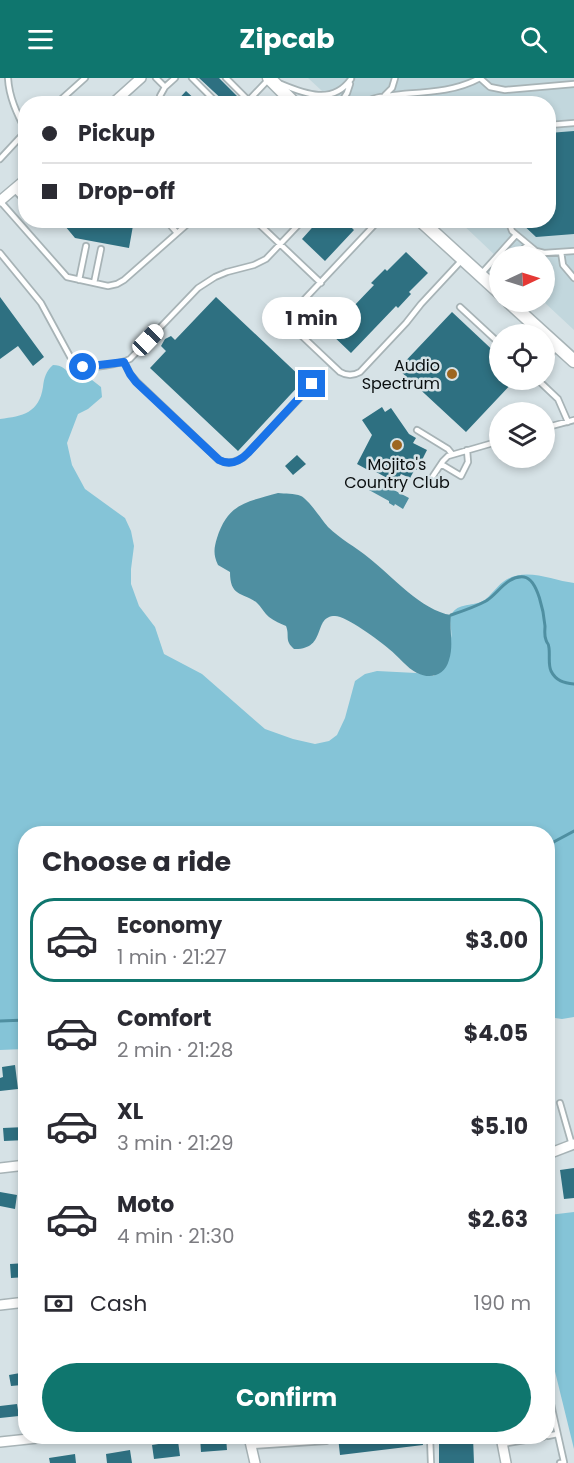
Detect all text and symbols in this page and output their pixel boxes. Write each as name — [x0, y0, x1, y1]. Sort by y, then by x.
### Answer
text: Zipcab — [239, 20, 335, 57]
icon: menu — [24, 23, 57, 56]
icon: search — [517, 23, 550, 56]
text: Pickup — [78, 118, 155, 149]
text: Drop-off — [78, 176, 175, 207]
north arrow — [489, 246, 555, 312]
map controls — [489, 246, 555, 468]
callout: 1 min — [262, 297, 362, 339]
text: 1 min — [285, 304, 338, 332]
car — [129, 321, 167, 359]
button: locate — [489, 324, 555, 390]
route start — [69, 353, 96, 380]
place label: Audio Spectrum — [362, 354, 440, 395]
marker: Audio Spectrum — [445, 367, 459, 381]
route end — [298, 370, 325, 397]
button: layers — [489, 402, 555, 468]
marker: Mojito's Country Club — [390, 438, 404, 452]
place label: Mojito's Country Club — [344, 453, 450, 494]
text: Choose a ride — [42, 843, 231, 880]
text: Economy — [117, 910, 222, 941]
icon: car — [45, 913, 99, 967]
text: $3.00 — [465, 925, 528, 956]
text: 1 min · 21:27 — [117, 943, 227, 971]
text: Comfort — [117, 1003, 211, 1034]
icon: car — [45, 1006, 99, 1060]
text: $4.05 — [464, 1018, 528, 1049]
text: 2 min · 21:28 — [117, 1036, 233, 1064]
text: XL — [117, 1096, 143, 1127]
icon: car — [45, 1099, 99, 1153]
text: $5.10 — [470, 1111, 528, 1142]
text: 3 min · 21:29 — [117, 1129, 234, 1157]
text: Moto — [117, 1189, 174, 1220]
icon: car — [45, 1192, 99, 1246]
text: $2.63 — [467, 1204, 528, 1235]
text: 4 min · 21:30 — [117, 1222, 235, 1250]
icon: cash — [42, 1287, 75, 1320]
text: Cash — [90, 1288, 147, 1319]
text: 190 m — [474, 1289, 531, 1317]
button: Confirm — [42, 1363, 531, 1432]

